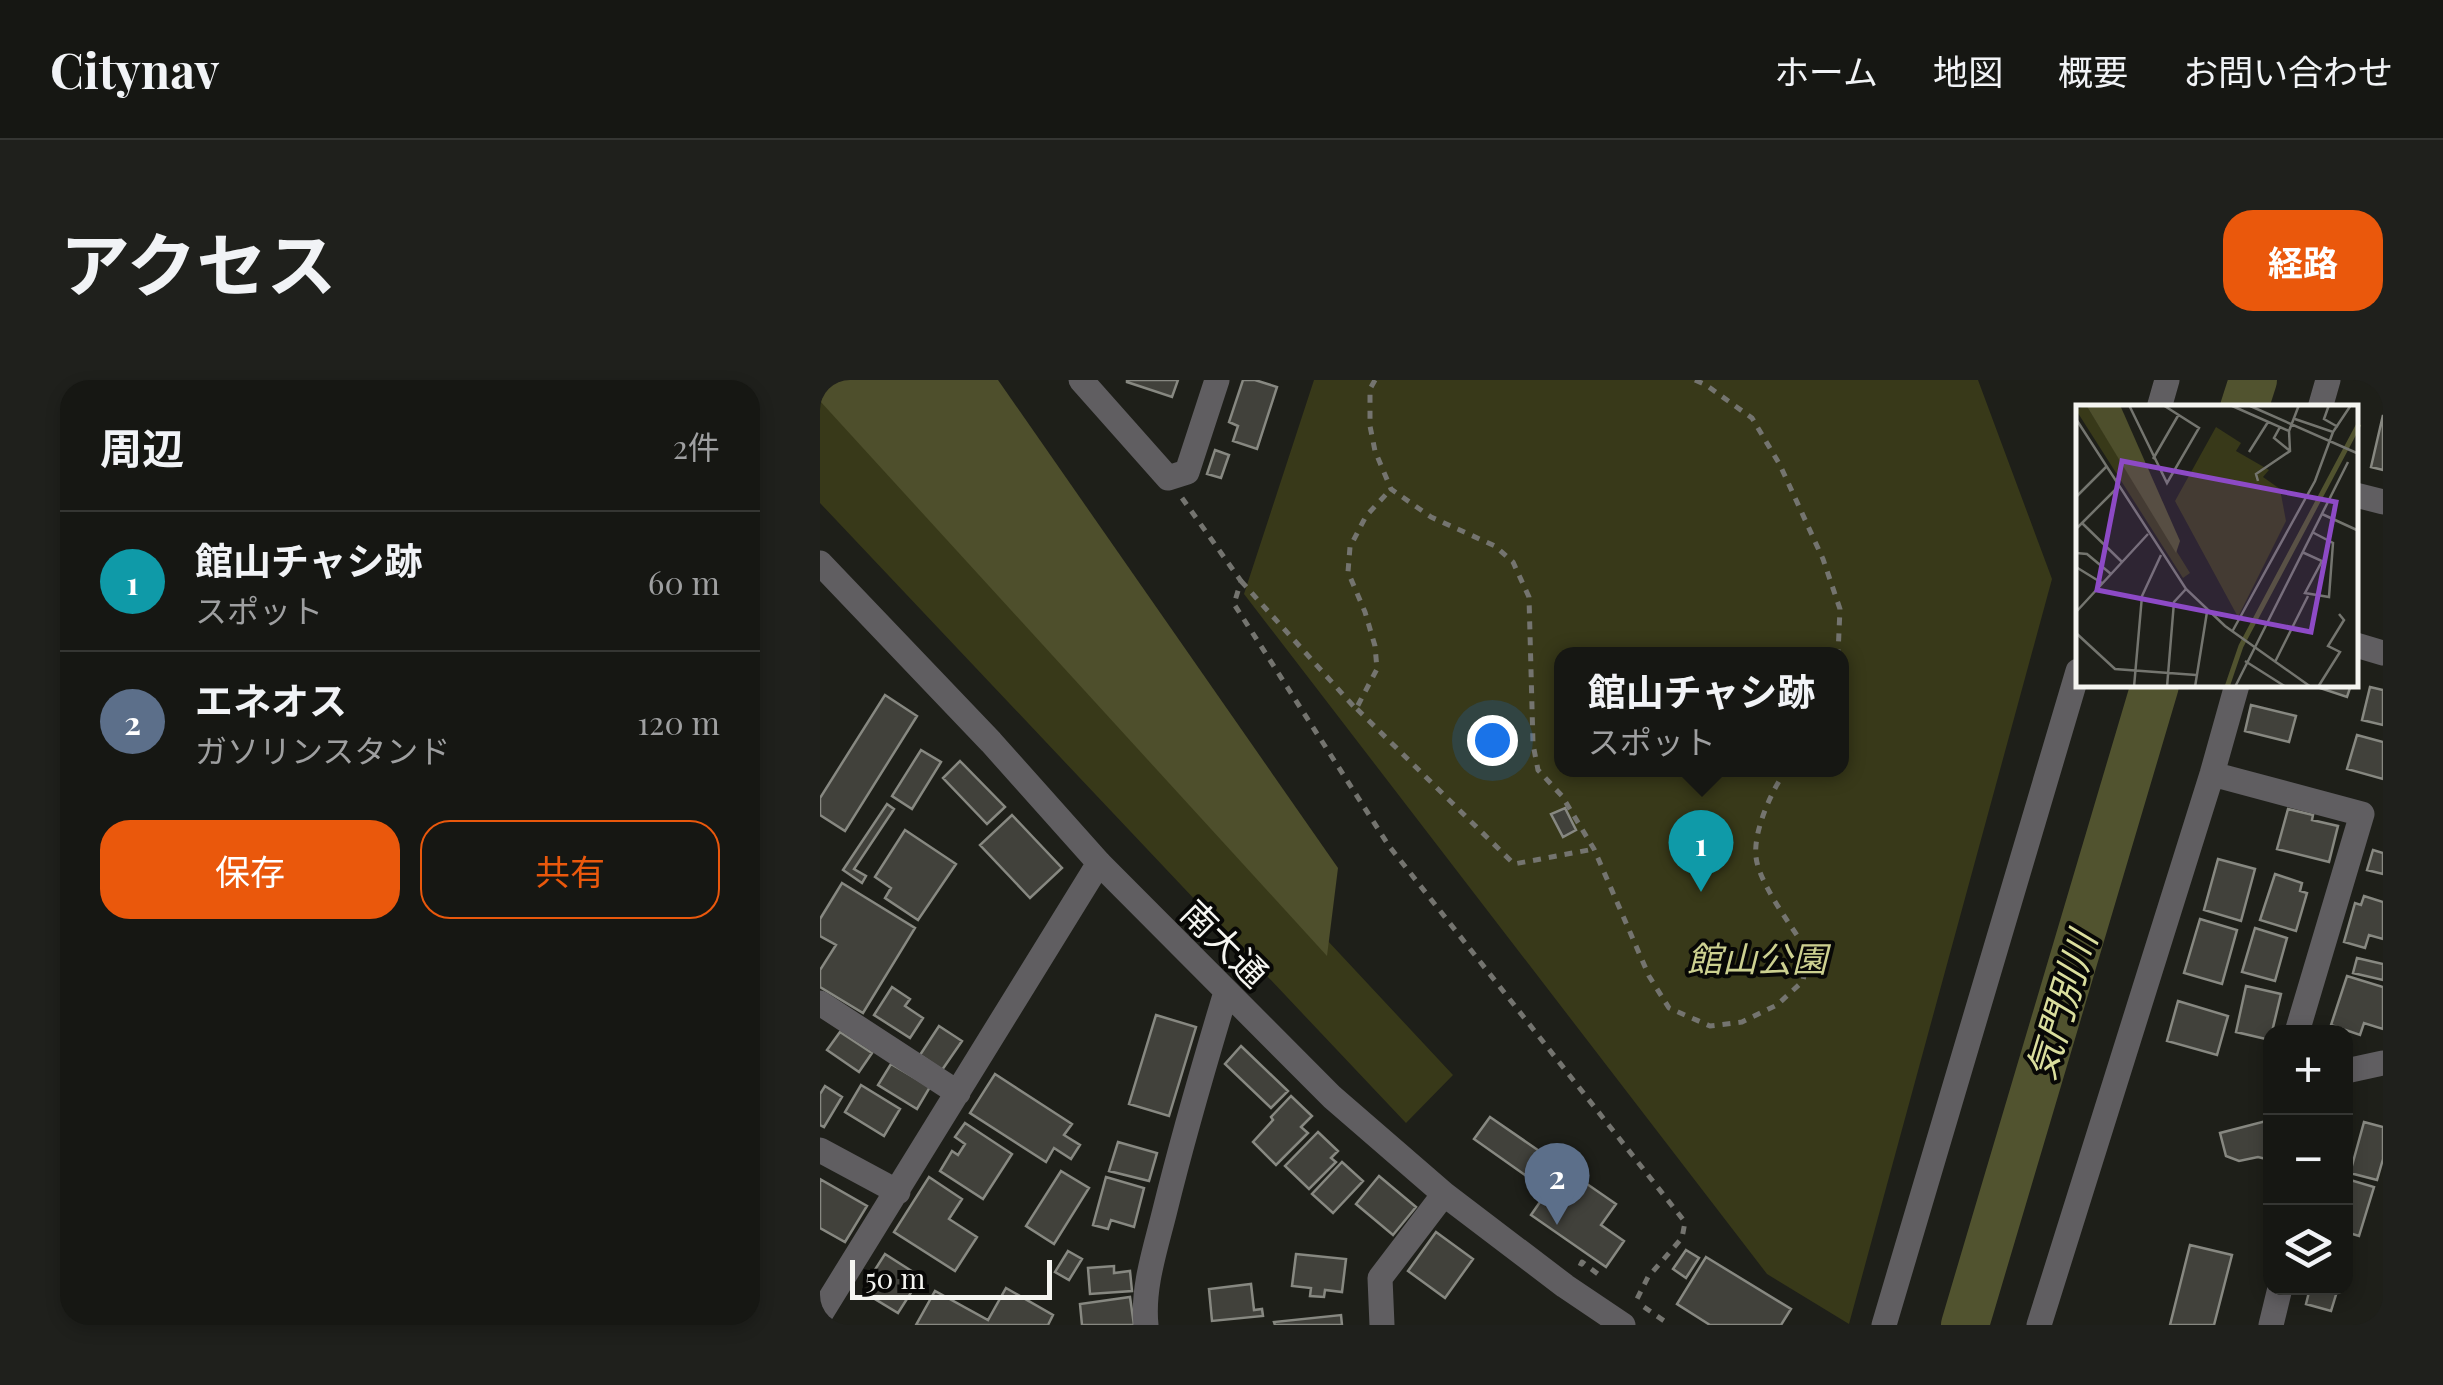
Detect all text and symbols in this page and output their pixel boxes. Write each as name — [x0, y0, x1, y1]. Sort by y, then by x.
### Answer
text: Citynav — [50, 37, 219, 101]
text: ホーム — [1774, 47, 1878, 94]
text: 地図 — [1933, 47, 2003, 94]
text: 概要 — [2058, 47, 2128, 94]
text: お問い合わせ — [2183, 47, 2393, 94]
button: 経路 — [2223, 210, 2383, 311]
text: アクセス — [60, 215, 337, 309]
inset map — [2076, 405, 2358, 688]
text: 周辺 — [100, 419, 184, 475]
text: 2件 — [673, 424, 720, 467]
text: 館山チャシ跡 — [195, 534, 423, 585]
text: 1 — [126, 560, 139, 603]
text: 60 m — [648, 560, 720, 603]
text: スポット — [195, 588, 323, 631]
popup — [1554, 647, 1849, 777]
text: 館山チャシ跡 — [1588, 665, 1815, 716]
text: エネオス — [195, 674, 347, 725]
text: 2 — [124, 700, 141, 743]
text: 120 m — [637, 700, 720, 743]
your location — [1467, 715, 1518, 766]
text: スポット — [1588, 719, 1716, 762]
text: ガソリンスタンド — [195, 728, 450, 771]
pin: 1 — [1668, 810, 1734, 892]
button: 保存 — [100, 820, 400, 919]
button: 共有 — [420, 820, 720, 919]
street label: 南大通 — [1172, 888, 1280, 996]
water label: 気門別川 — [2013, 921, 2108, 1085]
park label: 館山公園 — [1687, 934, 1832, 981]
map controls — [2263, 1025, 2353, 1295]
button: + — [2263, 1025, 2353, 1115]
button: − — [2263, 1115, 2353, 1205]
pin: 2 — [1524, 1142, 1590, 1225]
button: layers — [2263, 1205, 2353, 1295]
scale bar — [850, 1255, 1052, 1300]
text: 50 m — [865, 1259, 925, 1296]

